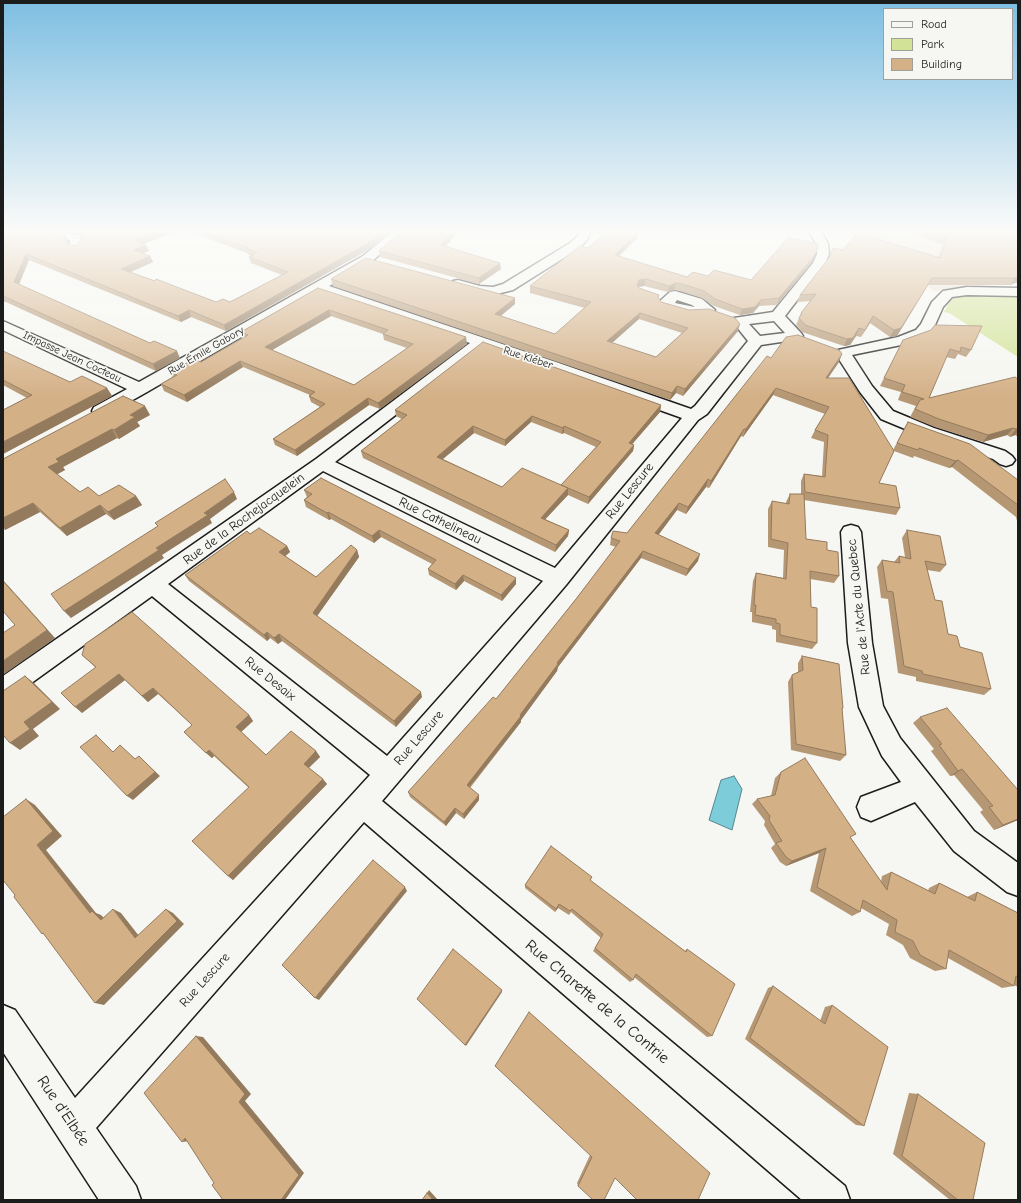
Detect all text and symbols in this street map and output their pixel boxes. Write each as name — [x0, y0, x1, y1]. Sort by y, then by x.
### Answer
legend — [883, 8, 1013, 80]
text: Road — [921, 17, 947, 31]
text: Park — [921, 37, 944, 51]
text: Building — [921, 57, 962, 71]
street label: Rue Émile Gabory — [166, 324, 246, 378]
street label: Impasse Jean Cocteau — [21, 328, 123, 386]
street label: Rue Kléber — [502, 344, 554, 372]
street label: Rue Lescure — [603, 460, 657, 522]
street label: Rue de la Rochejacquelein — [180, 470, 308, 568]
street label: Rue Cathelineau — [396, 494, 484, 548]
street label: Rue de l'Acte du Quebec — [844, 538, 874, 676]
street label: Rue Desaix — [241, 654, 299, 704]
street label: Rue Lescure — [391, 707, 447, 769]
street label: Rue Charette de la Contrie — [521, 936, 673, 1068]
street label: Rue Lescure — [177, 950, 233, 1010]
street label: Rue d'Elbée — [33, 1072, 93, 1150]

